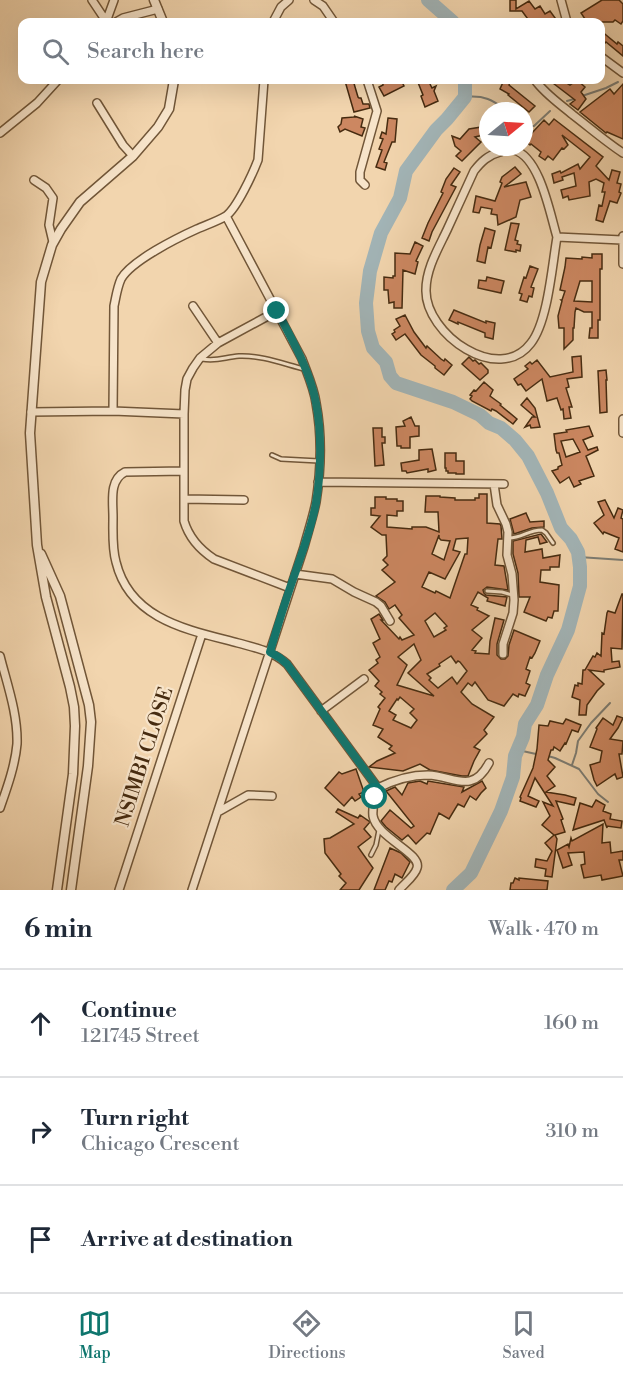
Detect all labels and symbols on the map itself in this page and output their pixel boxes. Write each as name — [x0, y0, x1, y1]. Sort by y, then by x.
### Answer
north arrow — [479, 102, 533, 156]
route end — [263, 297, 289, 323]
street label: NSIMBI CLOSE — [111, 684, 179, 830]
route start — [361, 783, 387, 809]

